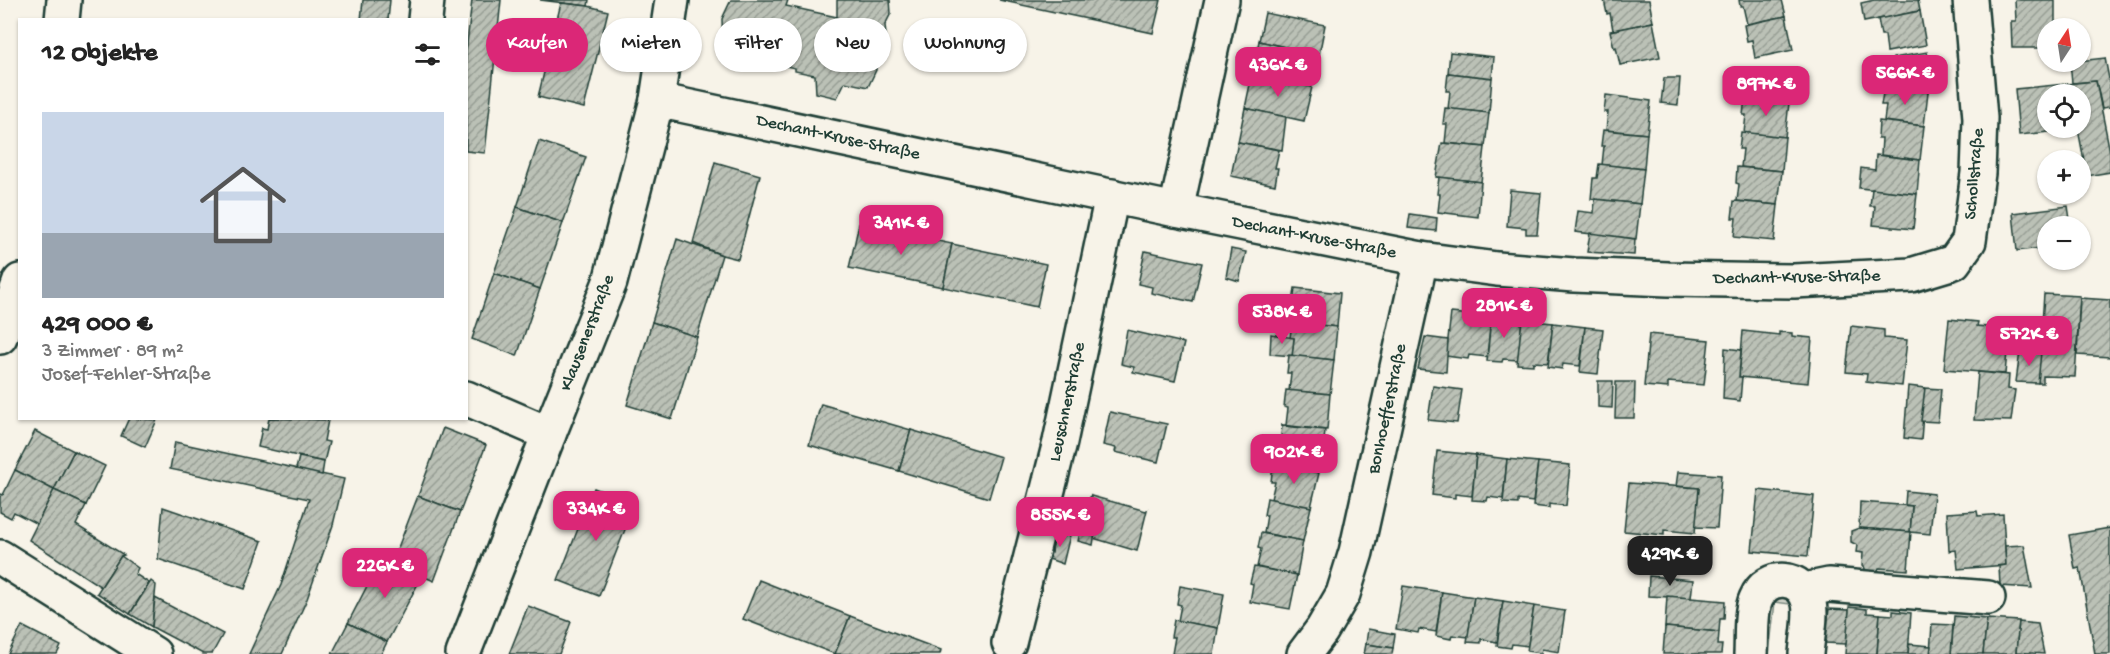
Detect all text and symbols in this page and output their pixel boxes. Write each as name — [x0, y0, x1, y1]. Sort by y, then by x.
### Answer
chip: Kaufen — [486, 18, 588, 72]
chip: Mieten — [600, 18, 702, 72]
chip: Filter — [714, 18, 802, 72]
chip: Neu — [814, 18, 891, 72]
chip: Wohnung — [903, 18, 1027, 72]
north arrow — [2037, 18, 2091, 72]
map controls — [2037, 18, 2091, 270]
icon: filters — [411, 38, 444, 71]
text: 12 Objekte — [42, 39, 157, 70]
pin: 436K € — [1229, 47, 1327, 98]
text: 436K € — [1249, 55, 1307, 78]
pin: 566K € — [1856, 55, 1954, 106]
text: 566K € — [1876, 63, 1934, 86]
pin: 897K € — [1717, 66, 1815, 117]
text: 897K € — [1736, 74, 1796, 97]
button: locate — [2037, 84, 2091, 138]
street label: Dechant-Kruse-Straße — [753, 110, 923, 166]
street label: Schollstraße — [1961, 127, 1990, 221]
button: + — [2037, 150, 2091, 204]
icon: home — [189, 151, 297, 259]
pin: 341K € — [852, 205, 950, 256]
street label: Dechant-Kruse-Straße — [1229, 212, 1399, 264]
text: 341K € — [873, 213, 929, 236]
button: − — [2037, 216, 2091, 270]
street label: Dechant-Kruse-Straße — [1712, 266, 1881, 290]
street label: Klausenerstraße — [556, 271, 620, 394]
pin: 281K € — [1455, 288, 1553, 339]
pin: 538K € — [1233, 294, 1331, 345]
text: 281K € — [1476, 296, 1532, 319]
text: 538K € — [1252, 302, 1312, 325]
text: 429 000 € — [42, 310, 152, 341]
pin: 572K € — [1980, 316, 2078, 367]
text: 572K € — [2000, 324, 2058, 347]
street label: Leuschnerstraße — [1045, 340, 1091, 464]
text: 3 Zimmer · 89 m² — [42, 341, 184, 364]
street label: Bonhoefferstraße — [1364, 341, 1412, 477]
text: Josef-Fehler-Straße — [42, 364, 211, 387]
pin: 902K € — [1245, 434, 1343, 485]
text: 902K € — [1265, 442, 1323, 465]
pin: 334K € — [547, 491, 645, 542]
pin: 855K € — [1011, 497, 1109, 548]
text: 334K € — [567, 499, 625, 522]
text: 855K € — [1030, 505, 1090, 528]
pin: 429K € — [1621, 536, 1719, 587]
text: 429K € — [1642, 544, 1698, 567]
pin: 226K € — [336, 548, 434, 599]
text: 226K € — [356, 556, 414, 579]

